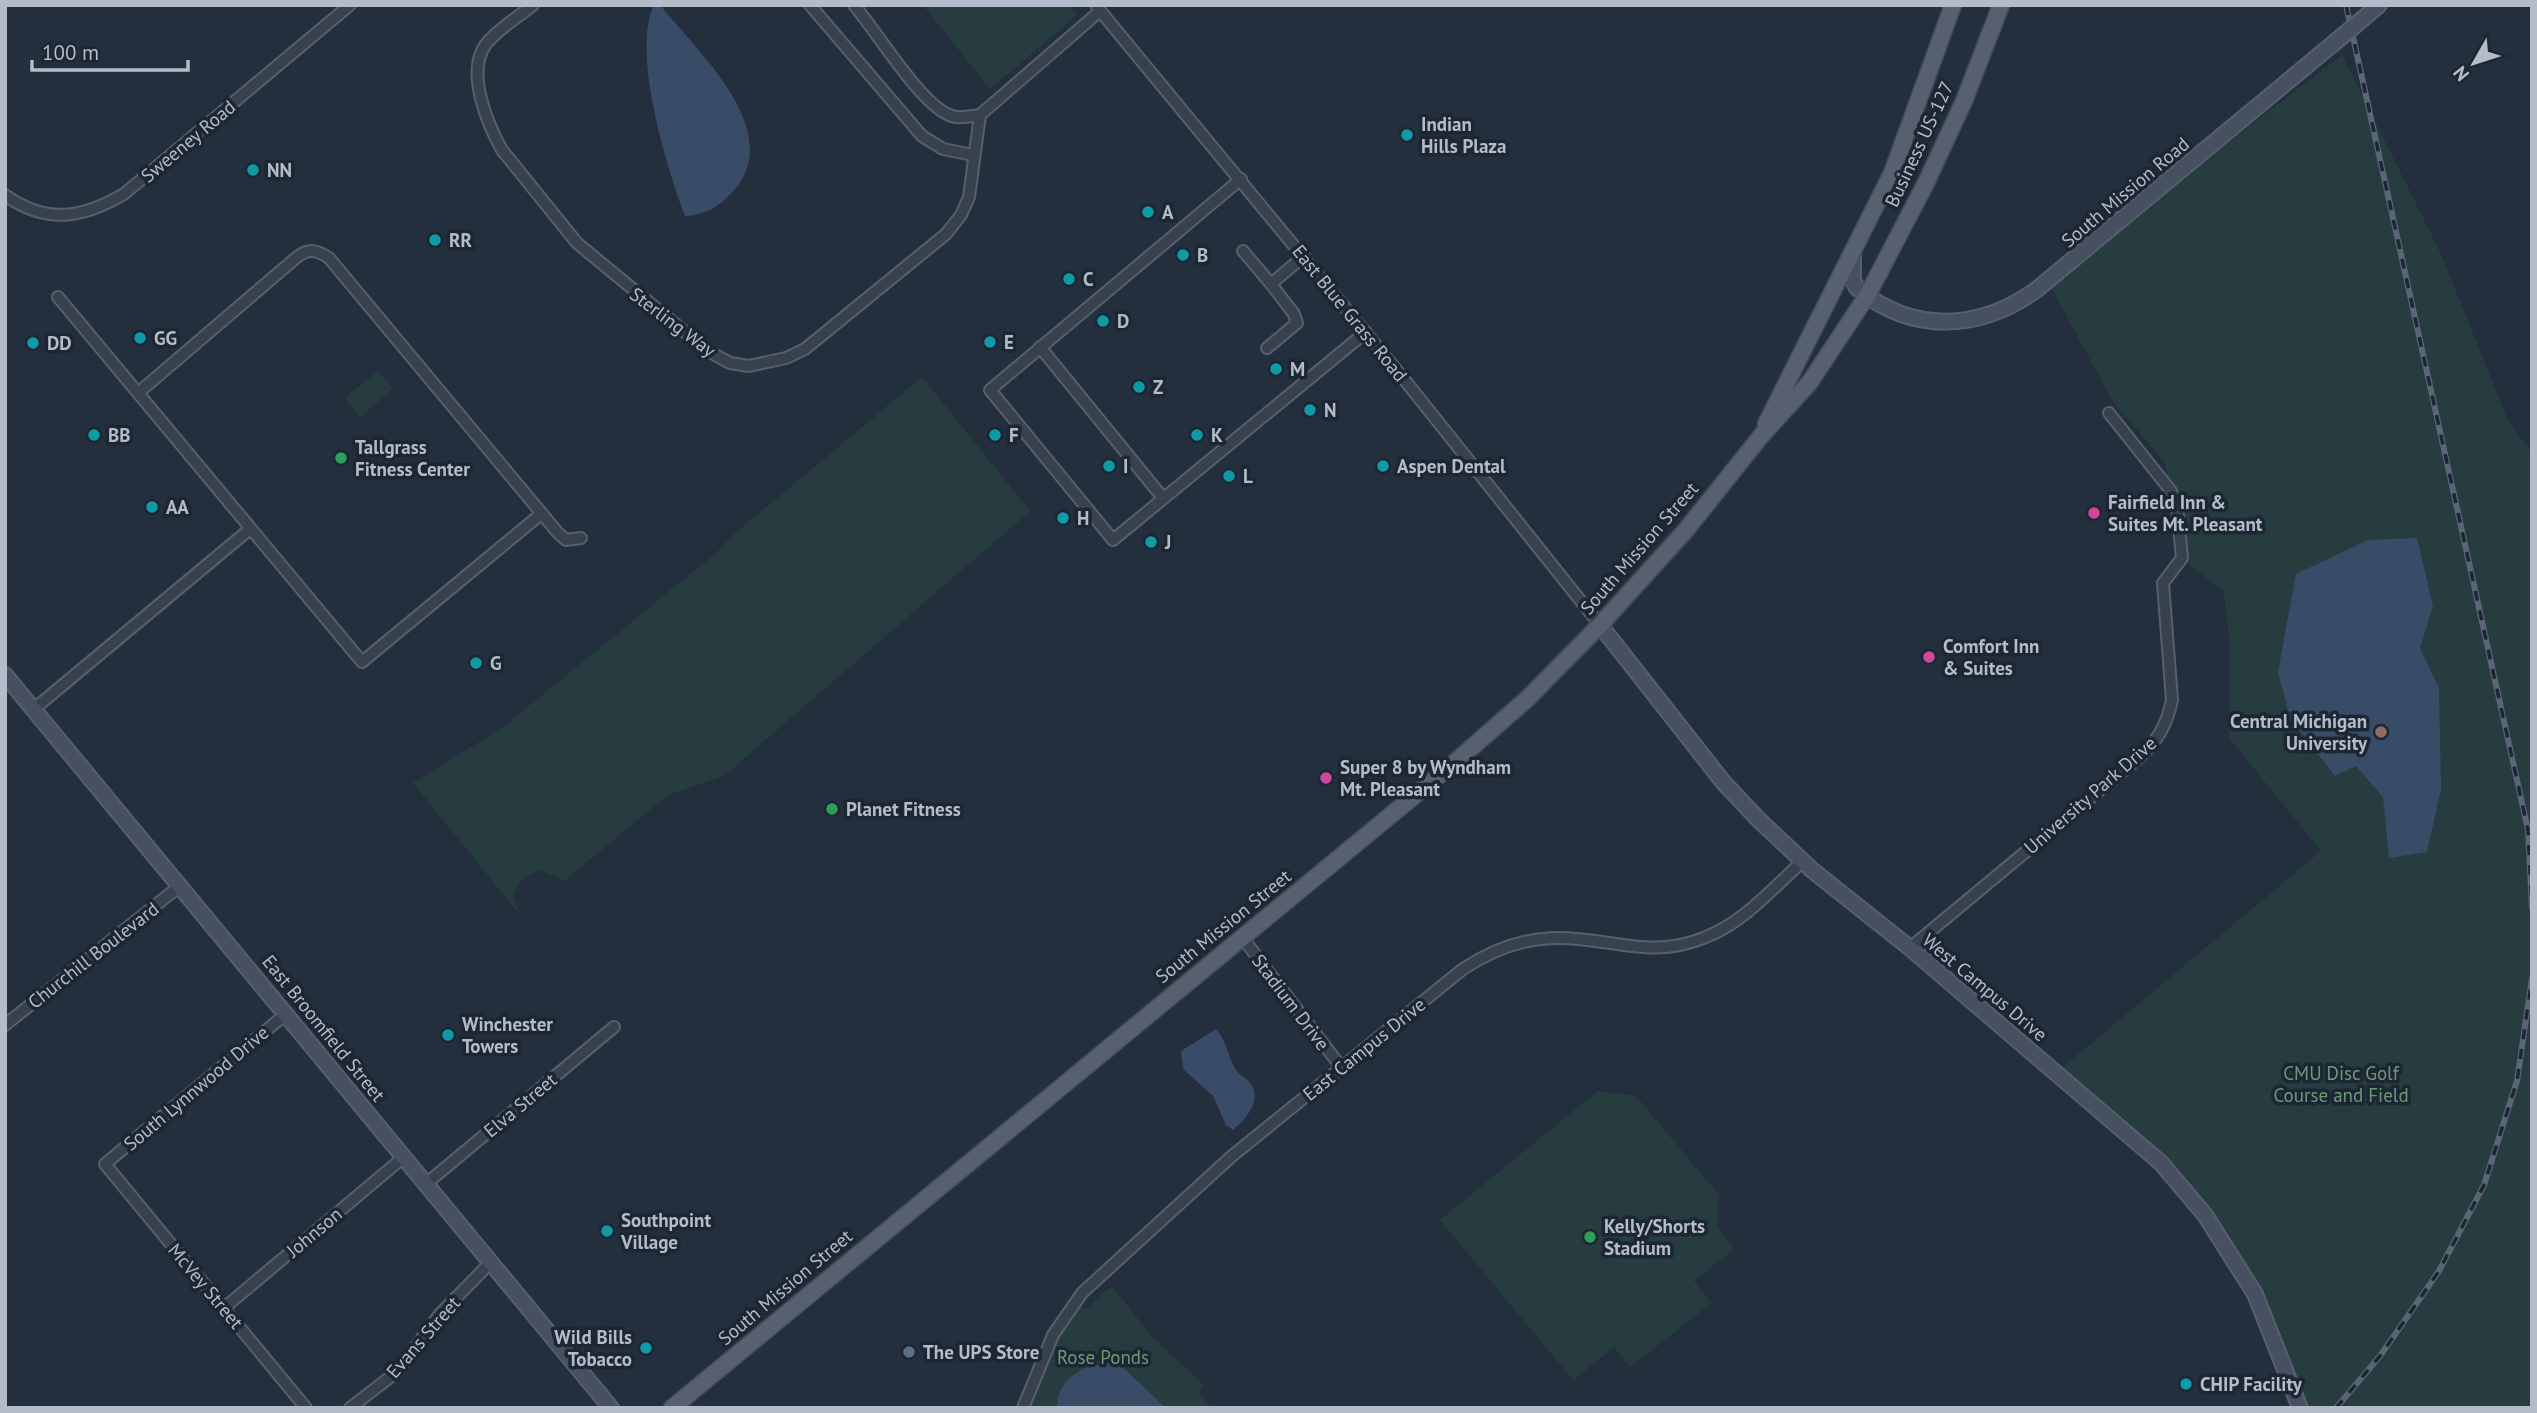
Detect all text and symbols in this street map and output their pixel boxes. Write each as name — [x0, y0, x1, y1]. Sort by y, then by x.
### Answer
scale bar — [32, 28, 187, 72]
north arrow — [2439, 28, 2509, 98]
text: 100 m — [42, 39, 99, 66]
text: N — [2448, 61, 2474, 86]
street label: Business US-127 — [1879, 77, 1959, 211]
street label: Sweeney Road — [136, 95, 240, 187]
place label: Indian Hills Plaza — [1421, 112, 1506, 158]
marker: Indian Hills Plaza — [1399, 127, 1415, 143]
street label: South Mission Road — [2056, 132, 2194, 252]
place label: NN — [267, 158, 292, 182]
marker: NN — [245, 162, 261, 178]
place label: A — [1162, 200, 1174, 224]
marker: A — [1140, 204, 1156, 220]
place label: RR — [449, 228, 472, 252]
marker: RR — [427, 232, 443, 248]
street label: East Blue Grass Road — [1287, 240, 1413, 386]
place label: B — [1197, 243, 1208, 267]
marker: B — [1175, 247, 1191, 263]
place label: C — [1083, 267, 1094, 291]
marker: C — [1061, 271, 1077, 287]
street label: Sterling Way — [625, 282, 721, 362]
place label: D — [1117, 309, 1129, 333]
marker: D — [1095, 313, 1111, 329]
place label: GG — [154, 326, 177, 350]
marker: GG — [132, 330, 148, 346]
place label: E — [1004, 330, 1014, 354]
place label: DD — [47, 331, 72, 355]
marker: E — [982, 334, 998, 350]
marker: DD — [25, 335, 41, 351]
place label: M — [1290, 357, 1305, 381]
marker: M — [1268, 361, 1284, 377]
place label: Z — [1153, 375, 1163, 399]
marker: Z — [1131, 379, 1147, 395]
place label: N — [1324, 398, 1336, 422]
marker: N — [1302, 402, 1318, 418]
place label: BB — [108, 423, 130, 447]
place label: F — [1009, 423, 1019, 447]
place label: K — [1211, 423, 1223, 447]
marker: BB — [86, 427, 102, 443]
marker: F — [987, 427, 1003, 443]
marker: K — [1189, 427, 1205, 443]
place label: Tallgrass Fitness Center — [355, 435, 470, 481]
marker: Tallgrass Fitness Center — [333, 450, 349, 466]
place label: I — [1123, 454, 1128, 478]
place label: Aspen Dental — [1397, 454, 1506, 478]
marker: I — [1101, 458, 1117, 474]
marker: Aspen Dental — [1375, 458, 1391, 474]
place label: L — [1243, 464, 1253, 488]
marker: L — [1221, 468, 1237, 484]
street label: South Mission Street — [1575, 476, 1703, 619]
place label: Fairfield Inn & Suites Mt. Pleasant — [2108, 490, 2263, 536]
place label: AA — [166, 495, 189, 519]
marker: AA — [144, 499, 160, 515]
marker: Fairfield Inn & Suites Mt. Pleasant — [2086, 505, 2102, 521]
place label: H — [1077, 506, 1089, 530]
marker: H — [1055, 510, 1071, 526]
place label: J — [1164, 530, 1171, 554]
marker: J — [1143, 534, 1159, 550]
place label: Comfort Inn & Suites — [1943, 634, 2039, 680]
marker: Comfort Inn & Suites — [1921, 649, 1937, 665]
place label: G — [490, 651, 502, 675]
marker: G — [468, 655, 484, 671]
place label: Central Michigan University — [2230, 709, 2368, 755]
marker: Central Michigan University — [2373, 724, 2389, 740]
street label: University Park Drive — [2019, 731, 2161, 859]
place label: Super 8 by Wyndham Mt. Pleasant — [1340, 755, 1511, 801]
marker: Super 8 by Wyndham Mt. Pleasant — [1318, 770, 1334, 786]
place label: Planet Fitness — [846, 797, 961, 821]
marker: Planet Fitness — [824, 801, 840, 817]
street label: South Mission Street — [1150, 864, 1296, 988]
street label: Churchill Boulevard — [23, 896, 163, 1014]
street label: West Campus Drive — [1918, 928, 2052, 1046]
street label: Stadium Drive — [1247, 949, 1335, 1055]
street label: East Broomfield Street — [257, 950, 391, 1107]
street label: East Campus Drive — [1298, 992, 1430, 1106]
place label: Winchester Towers — [462, 1012, 553, 1058]
street label: South Lynnwood Drive — [119, 1020, 273, 1156]
marker: Winchester Towers — [440, 1027, 456, 1043]
park label: CMU Disc Golf Course and Field — [2273, 1061, 2409, 1107]
street label: Elva Street — [479, 1067, 562, 1142]
street label: Johnson — [281, 1202, 347, 1263]
place label: Southpoint Village — [620, 1208, 711, 1254]
place label: Kelly/Shorts Stadium — [1604, 1214, 1705, 1260]
marker: Southpoint Village — [599, 1223, 615, 1239]
street label: South Mission Street — [713, 1224, 857, 1350]
marker: Kelly/Shorts Stadium — [1582, 1229, 1598, 1245]
street label: McVey Street — [163, 1238, 249, 1334]
street label: Evans Street — [381, 1291, 465, 1383]
place label: Wild Bills Tobacco — [554, 1325, 632, 1371]
marker: Wild Bills Tobacco — [638, 1340, 654, 1356]
place label: The UPS Store — [923, 1340, 1039, 1364]
marker: The UPS Store — [901, 1344, 917, 1360]
park label: Rose Ponds — [1057, 1345, 1149, 1369]
place label: CHIP Facility — [2200, 1372, 2303, 1396]
marker: CHIP Facility — [2178, 1376, 2194, 1392]

